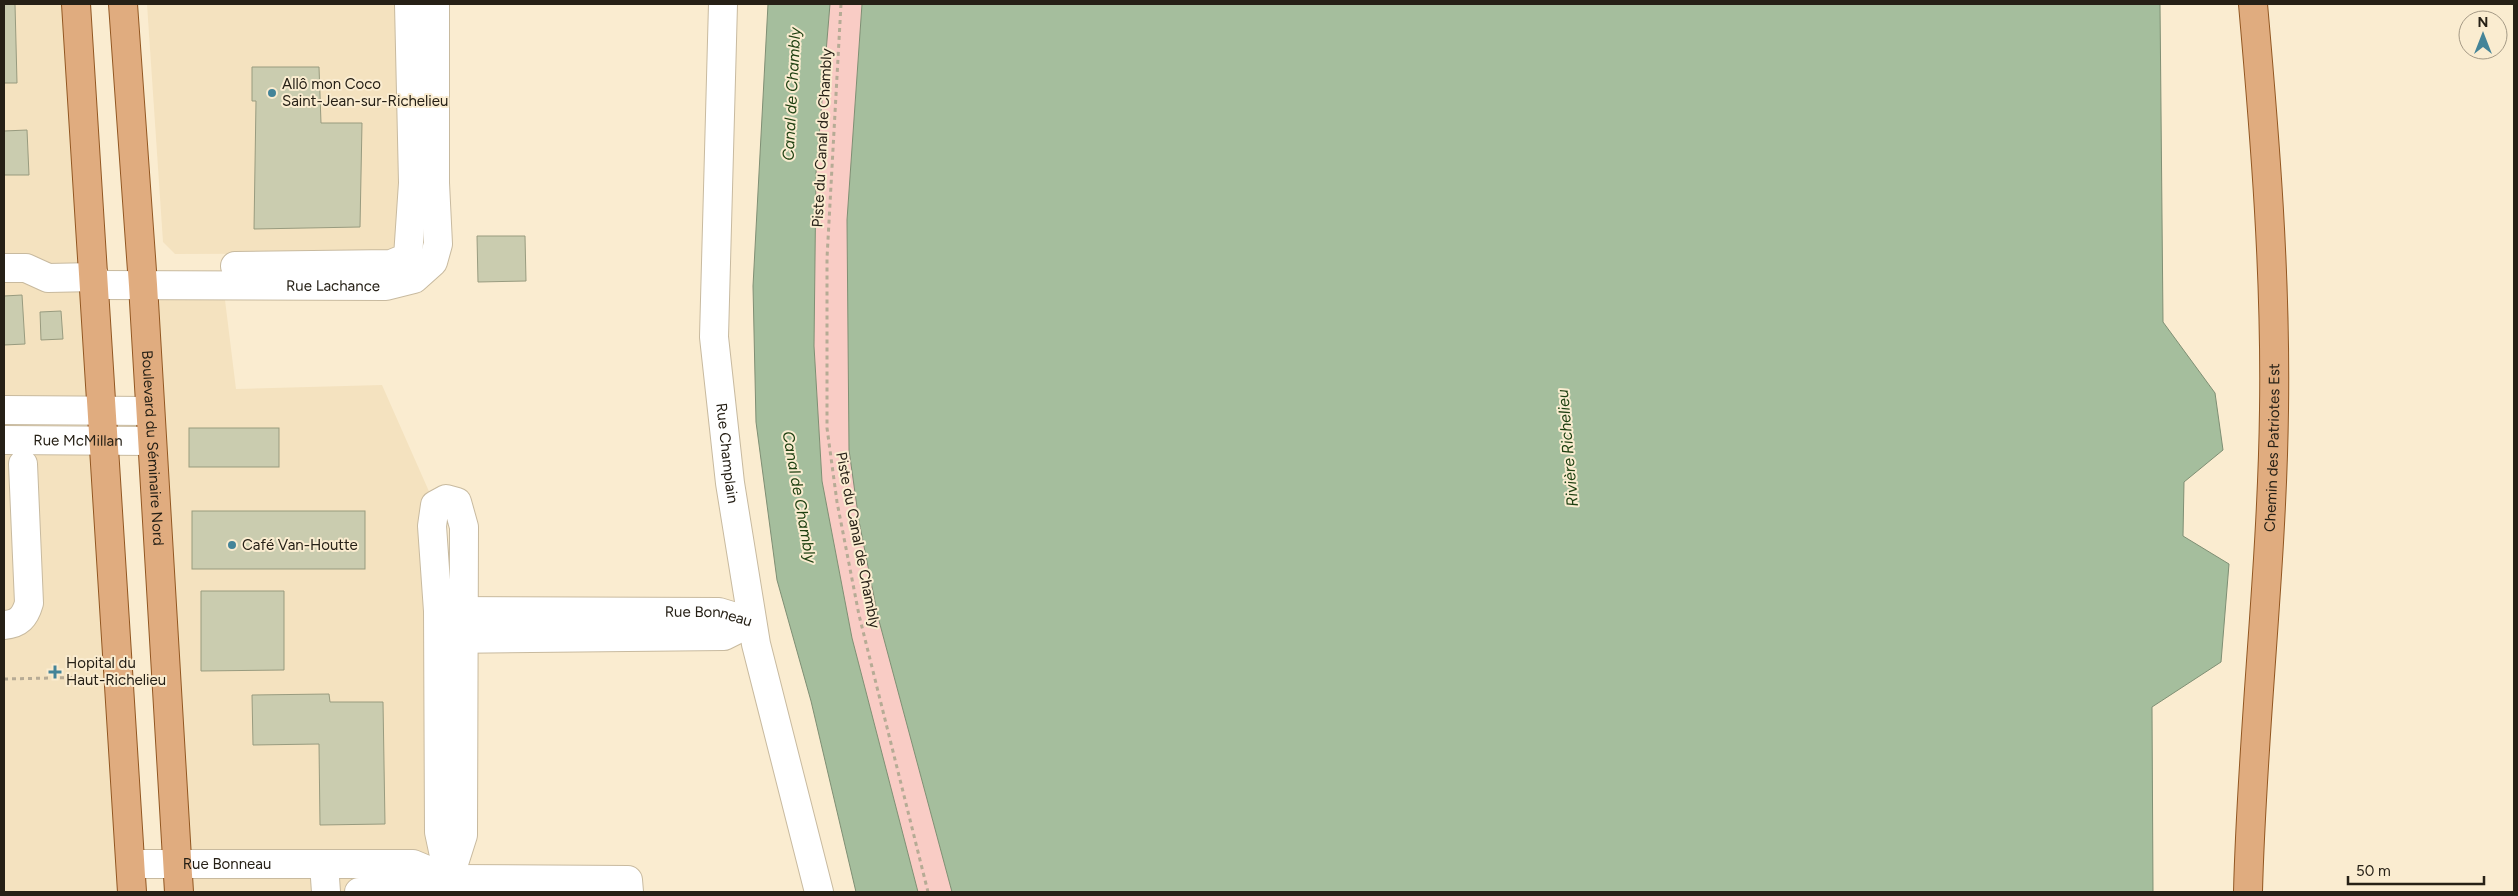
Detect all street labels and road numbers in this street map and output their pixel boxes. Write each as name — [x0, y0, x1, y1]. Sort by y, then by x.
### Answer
street label: Piste du Canal de Chambly — [808, 48, 836, 228]
street label: Rue Lachance — [286, 277, 380, 295]
street label: Boulevard du Séminaire Nord — [138, 350, 167, 546]
street label: Chemin des Patriotes Est — [2261, 363, 2283, 533]
street label: Rue Champlain — [712, 402, 742, 505]
street label: Rue McMillan — [33, 431, 123, 450]
street label: Piste du Canal de Chambly — [832, 450, 884, 630]
street label: Rue Bonneau — [665, 603, 754, 631]
street label: Rue Bonneau — [183, 855, 271, 873]

